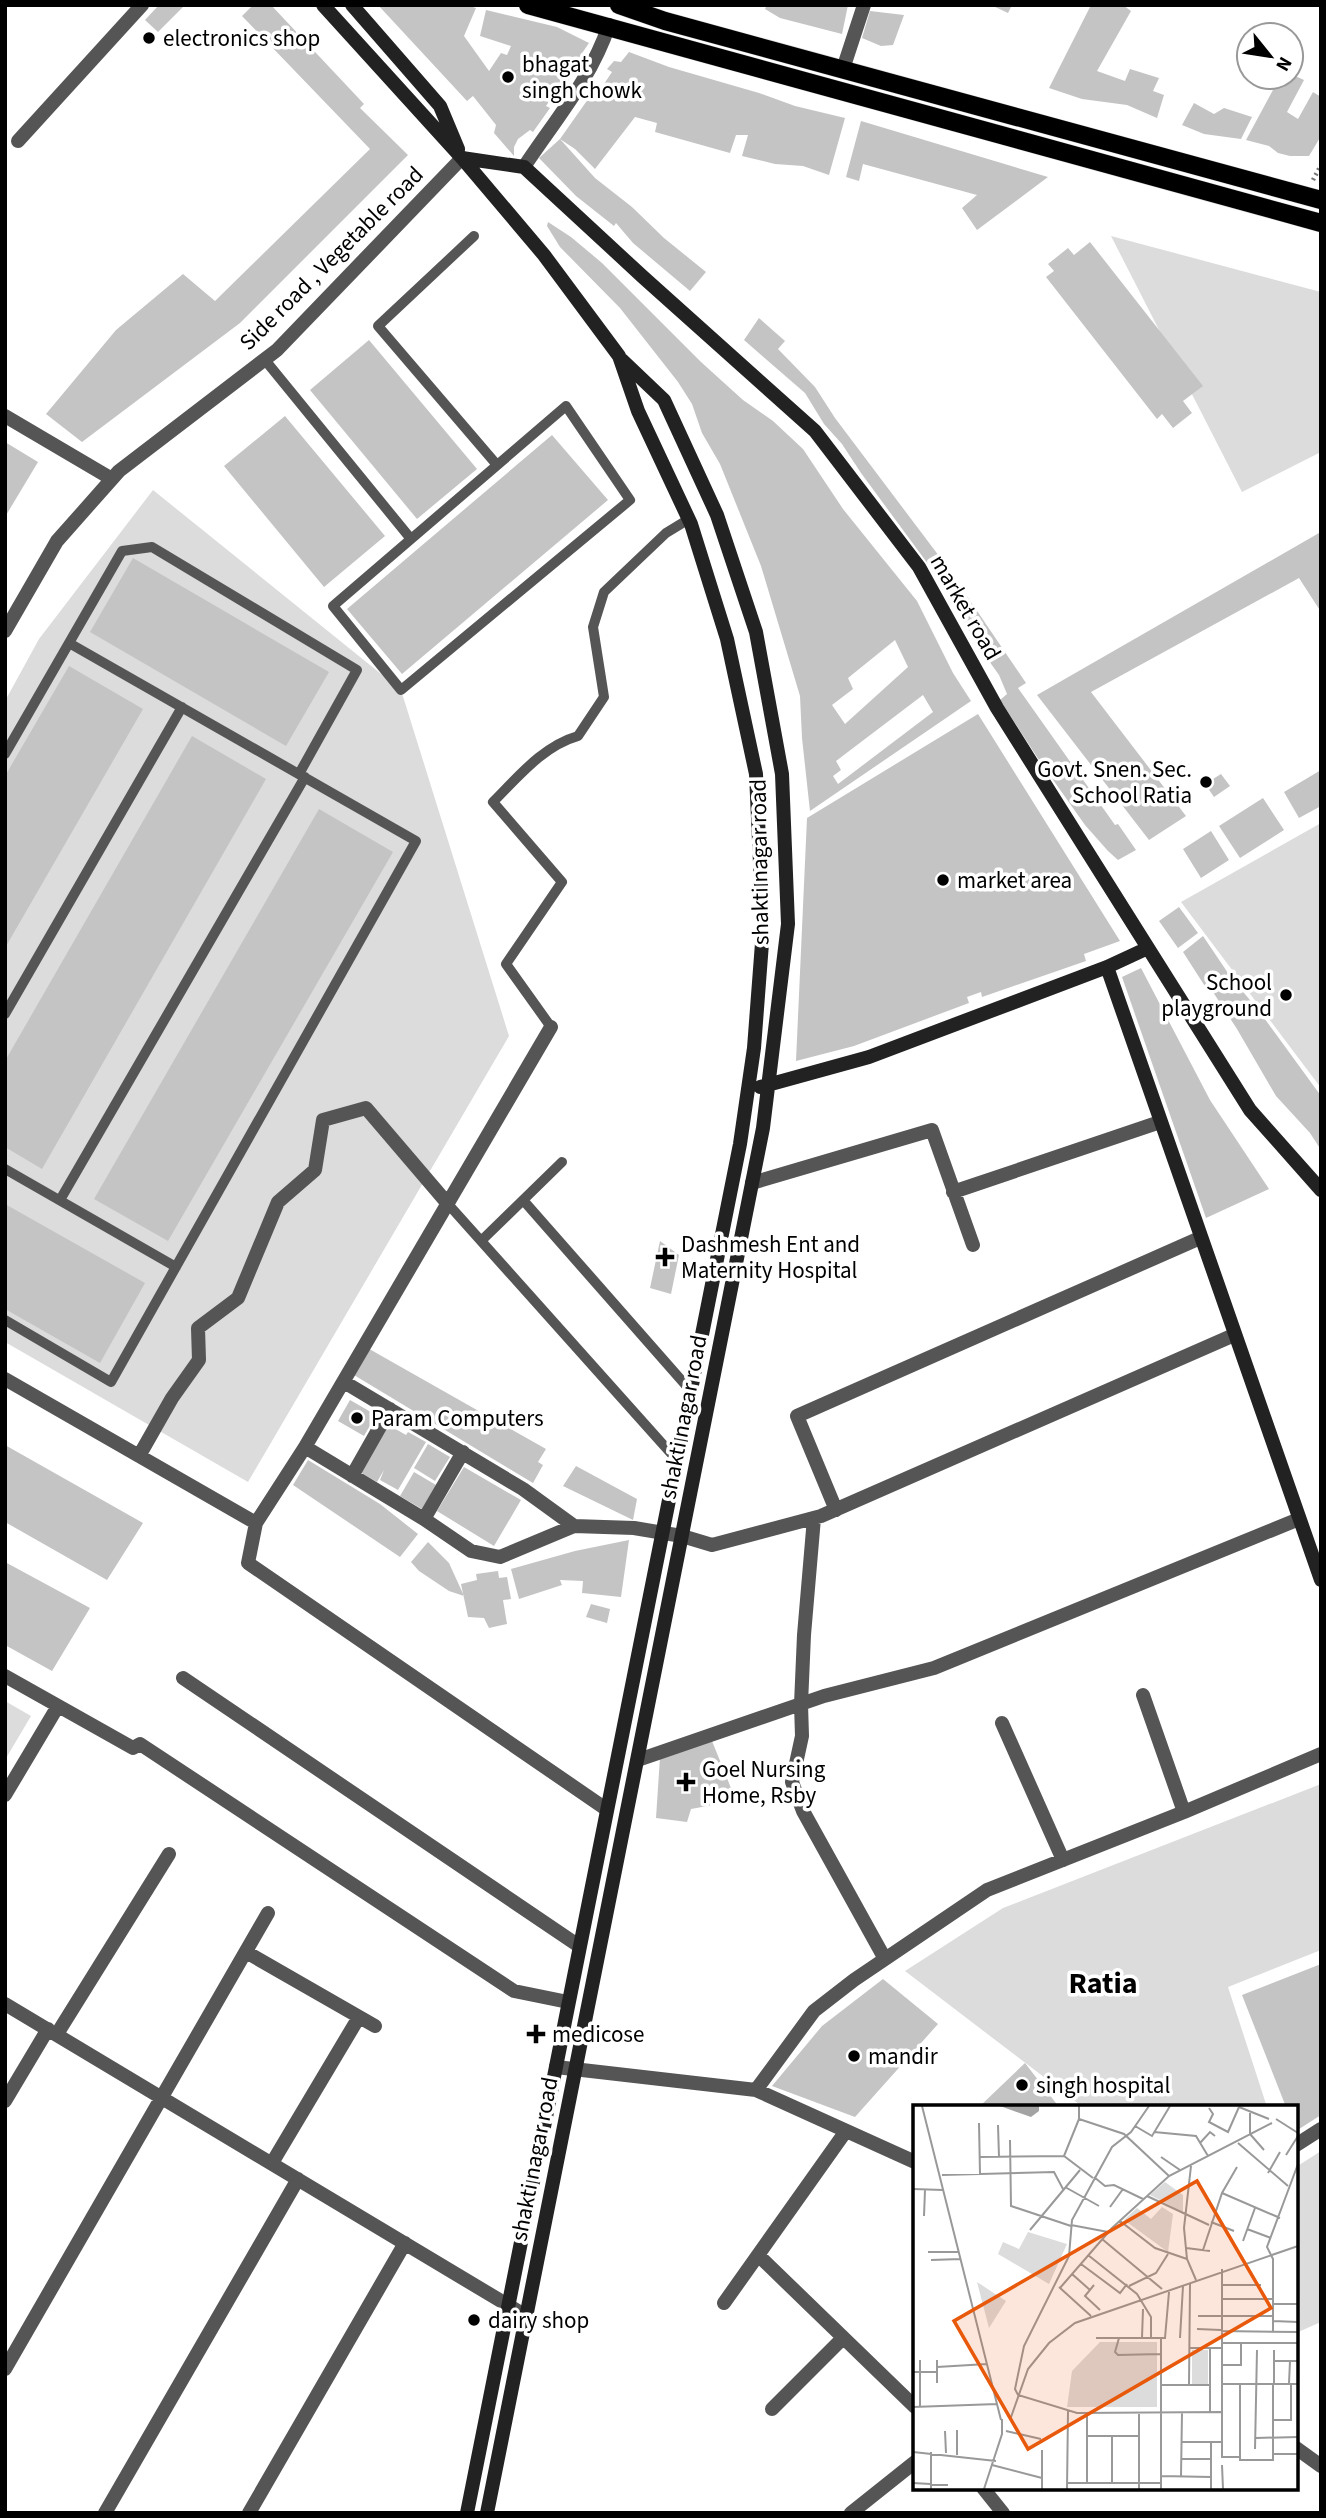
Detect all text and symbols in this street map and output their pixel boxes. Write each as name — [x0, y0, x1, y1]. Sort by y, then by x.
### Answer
north arrow — [1235, 21, 1305, 91]
place label: electronics shop — [163, 22, 320, 55]
marker: electronics shop — [141, 30, 157, 46]
place label: bhagat singh chowk — [522, 48, 642, 107]
text: N — [1269, 52, 1298, 76]
marker: bhagat singh chowk — [500, 69, 516, 85]
street label: Side road , Vegetable road — [232, 159, 431, 358]
street label: market road — [922, 548, 1009, 666]
place label: Govt. Snen. Sec. School Ratia — [1037, 753, 1192, 812]
marker: Govt. Snen. Sec. School Ratia — [1198, 774, 1214, 790]
street label: shakti nagar road — [742, 778, 777, 946]
place label: market area — [957, 864, 1072, 897]
marker: market area — [935, 872, 951, 888]
place label: School playground — [1161, 966, 1272, 1025]
marker: School playground — [1278, 987, 1294, 1003]
place label: Dashmesh Ent and Maternity Hospital — [681, 1228, 860, 1287]
marker: Dashmesh Ent and Maternity Hospital — [655, 1247, 675, 1267]
street label: shakti nagar road — [651, 1332, 716, 1502]
place label: Param Computers — [371, 1402, 544, 1435]
marker: Param Computers — [349, 1410, 365, 1426]
place label: Goel Nursing Home, Rsby — [702, 1753, 826, 1812]
marker: Goel Nursing Home, Rsby — [676, 1772, 696, 1792]
district label: Ratia — [1069, 1962, 1138, 2005]
place label: medicose — [552, 2018, 644, 2051]
marker: medicose — [526, 2024, 546, 2044]
place label: mandir — [868, 2040, 939, 2073]
marker: mandir — [846, 2048, 862, 2064]
place label: singh hospital — [1036, 2069, 1170, 2102]
street label: shakti nagar road — [502, 2074, 567, 2244]
marker: singh hospital — [1014, 2077, 1030, 2093]
inset map — [913, 2105, 1298, 2490]
place label: dairy shop — [488, 2304, 589, 2337]
marker: dairy shop — [466, 2312, 482, 2328]

